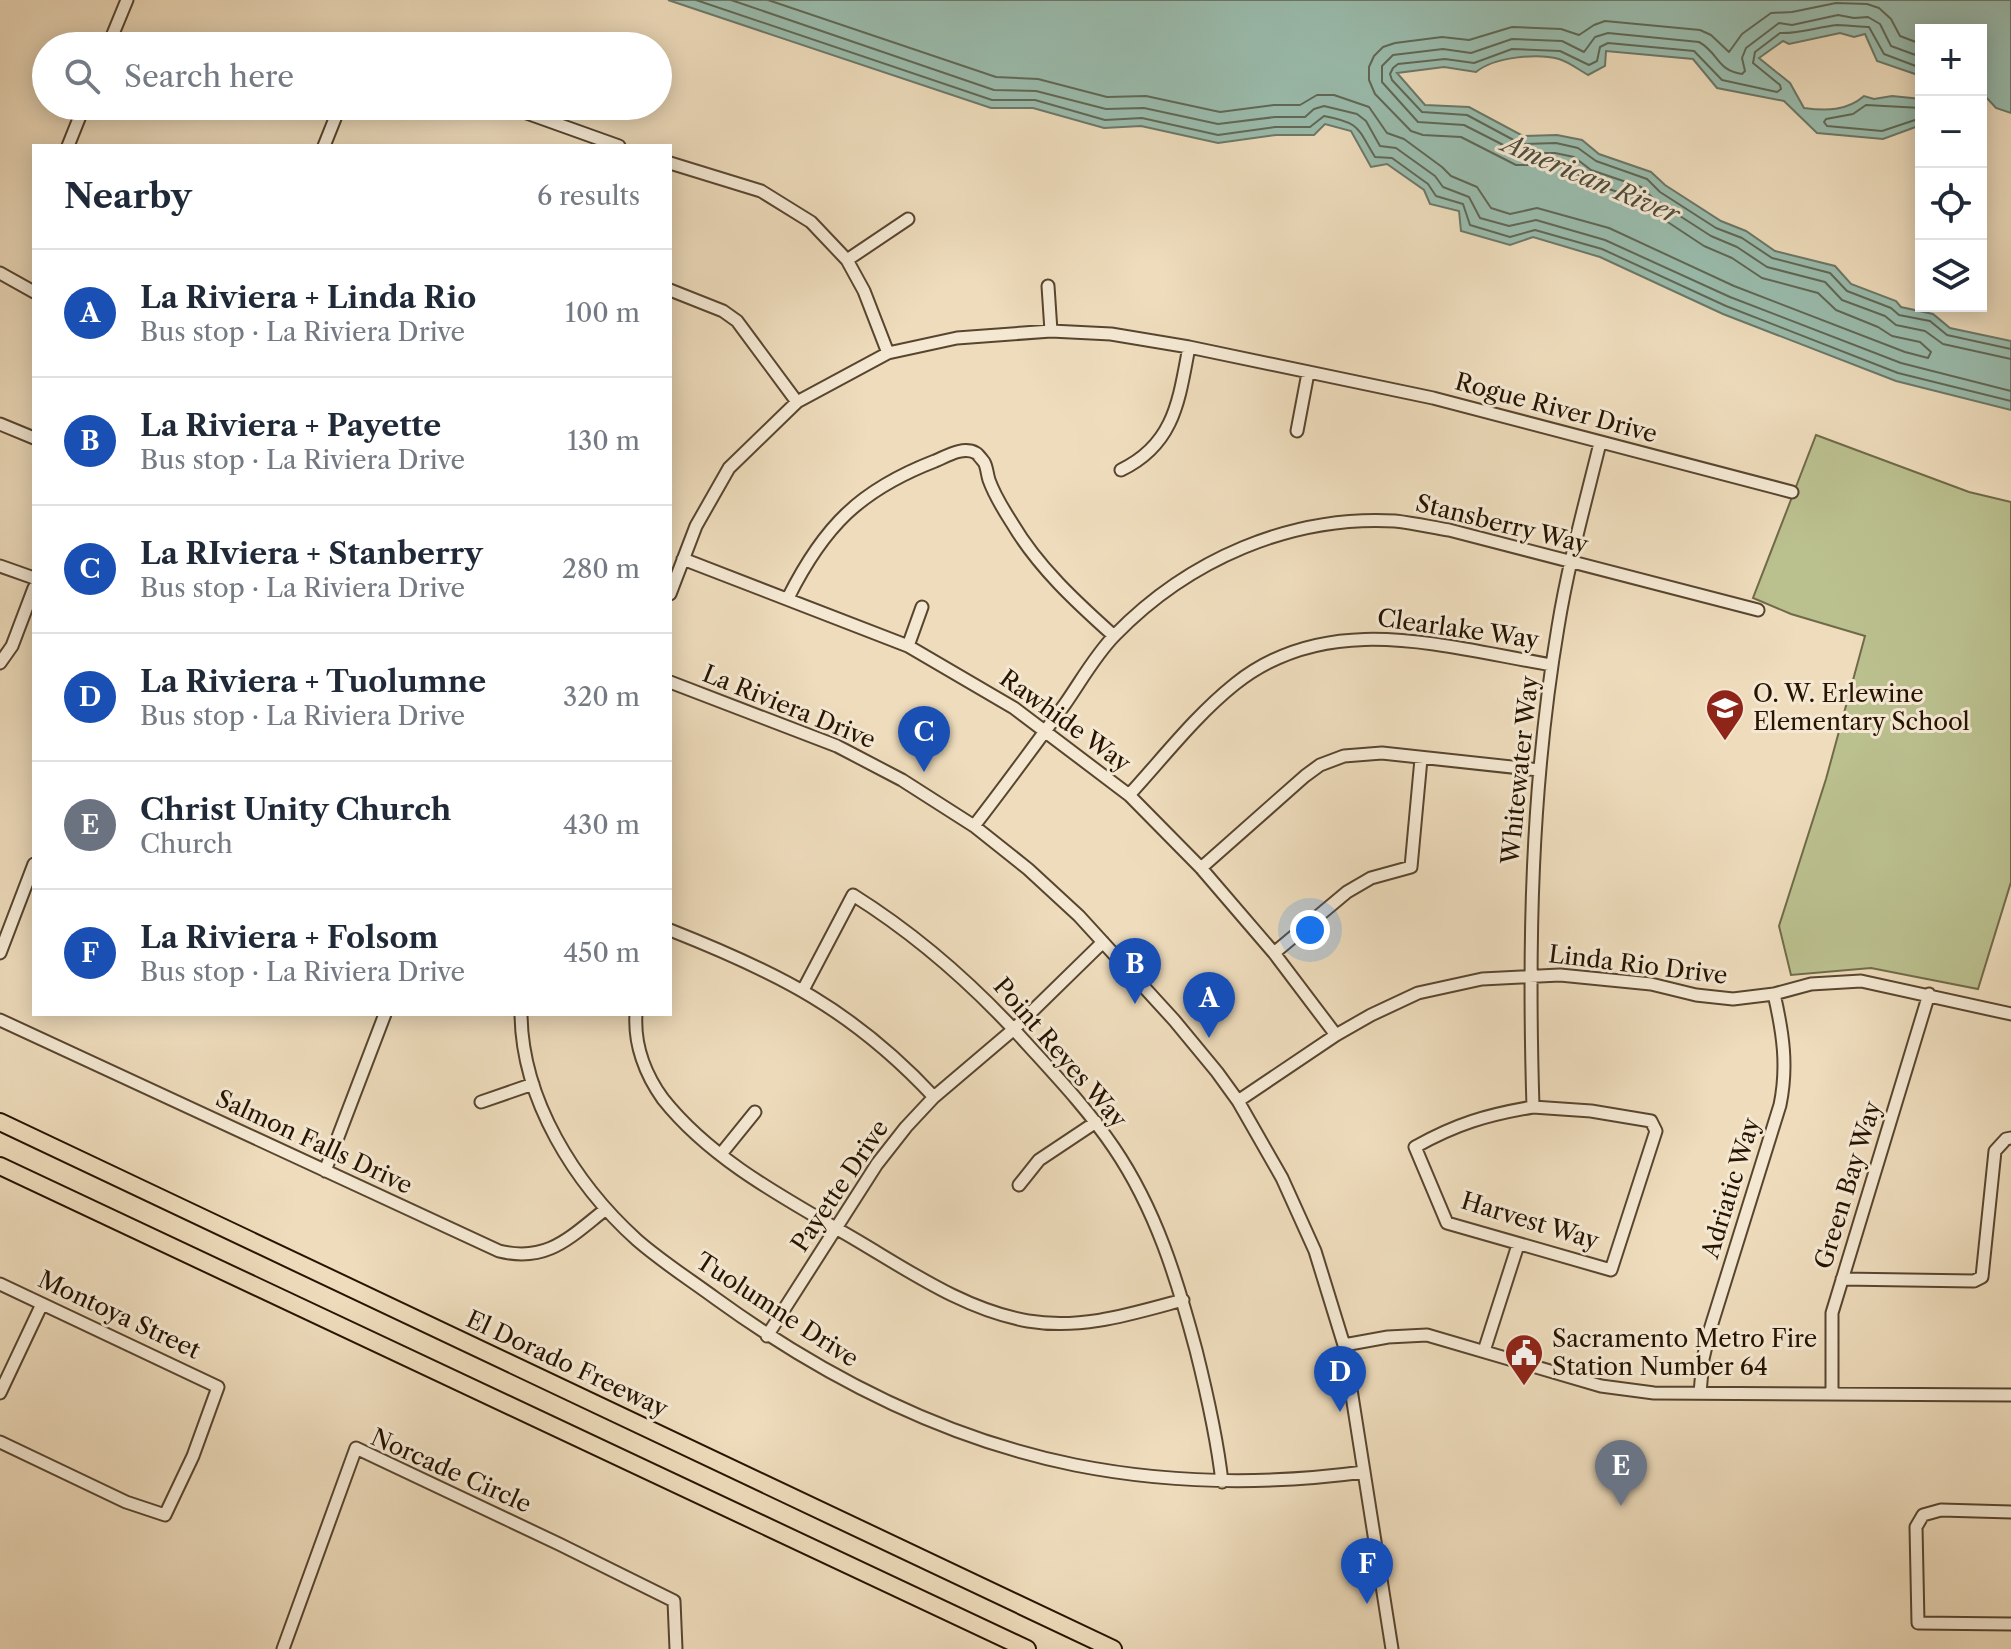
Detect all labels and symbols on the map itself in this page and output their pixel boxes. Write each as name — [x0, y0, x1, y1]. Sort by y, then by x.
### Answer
water label: American River — [1494, 126, 1686, 231]
street label: Rogue River Drive — [1452, 367, 1660, 448]
street label: Stansberry Way — [1413, 488, 1592, 559]
street label: Clearlake Way — [1375, 603, 1541, 654]
street label: La Riviera Drive — [698, 659, 880, 754]
street label: Rawhide Way — [994, 663, 1137, 778]
street label: Whitewater Way — [1495, 674, 1544, 867]
place label: O. W. Erlewine Elementary School — [1753, 679, 1970, 736]
school or university icon: O. W. Erlewine Elementary School — [1704, 687, 1746, 742]
pin: C — [898, 706, 950, 772]
your location — [1290, 910, 1330, 950]
pin: B — [1109, 938, 1161, 1004]
street label: Linda Rio Drive — [1547, 939, 1729, 990]
street label: Point Reyes Way — [987, 972, 1134, 1134]
pin: A — [1183, 972, 1235, 1038]
street label: Salmon Falls Drive — [211, 1083, 417, 1200]
street label: Green Bay Way — [1808, 1097, 1887, 1272]
street label: Adriatic Way — [1695, 1113, 1766, 1263]
street label: Payette Drive — [785, 1114, 894, 1257]
street label: Harvest Way — [1458, 1186, 1603, 1255]
street label: Tuolumne Drive — [690, 1246, 864, 1373]
street label: Montoya Street — [34, 1264, 205, 1365]
street label: El Dorado Freeway — [462, 1304, 673, 1423]
place label: Sacramento Metro Fire Station Number 64 — [1552, 1324, 1817, 1381]
public building icon: Sacramento Metro Fire Station Number 64 — [1503, 1332, 1545, 1387]
pin: D — [1314, 1346, 1366, 1412]
street label: Norcade Circle — [367, 1422, 536, 1519]
pin: E — [1595, 1440, 1647, 1506]
pin: F — [1341, 1538, 1393, 1604]

